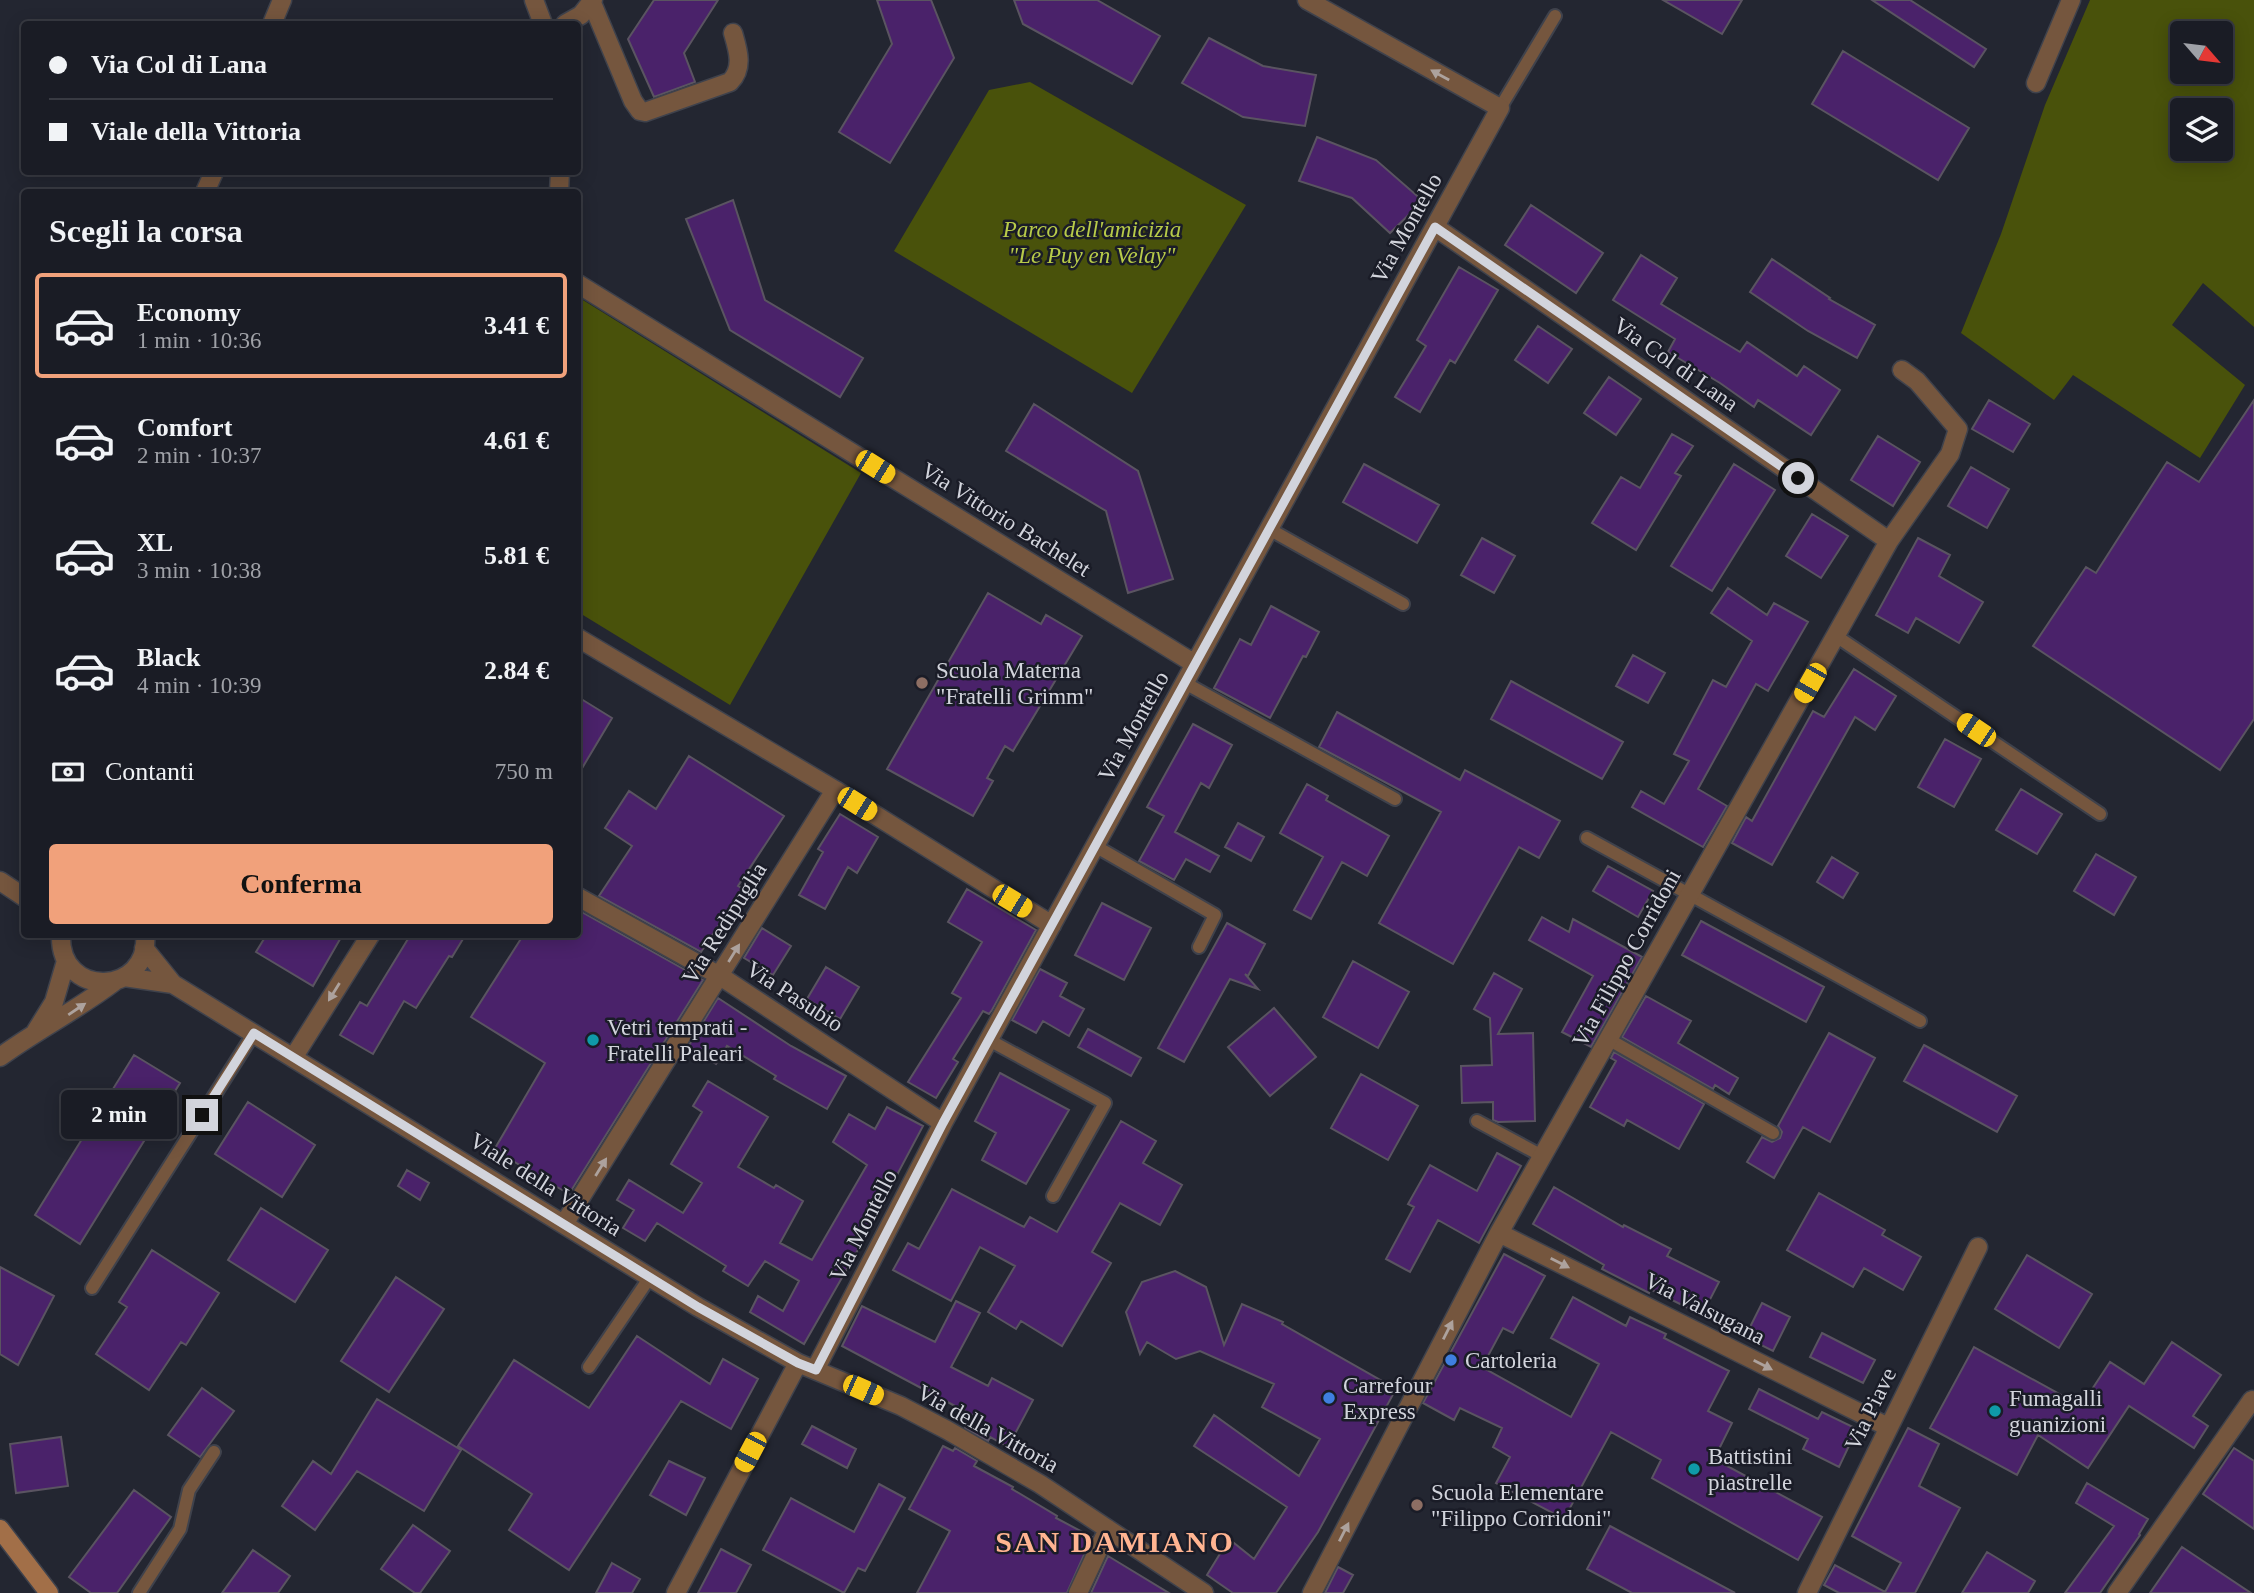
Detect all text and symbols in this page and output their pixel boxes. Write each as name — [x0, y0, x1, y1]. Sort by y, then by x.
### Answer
north arrow — [2170, 21, 2233, 84]
map controls — [2170, 21, 2233, 161]
text: Via Col di Lana — [91, 50, 267, 79]
one-way arrow — [1431, 69, 1450, 81]
button: layers — [2170, 98, 2233, 161]
text: Viale della Vittoria — [91, 117, 301, 146]
street label: Via Montello — [1366, 169, 1447, 288]
text: Scegli la corsa — [49, 213, 243, 249]
park label: Parco dell'amicizia "Le Puy en Velay" — [1002, 217, 1181, 268]
icon: car — [53, 294, 116, 357]
text: Economy — [137, 298, 241, 327]
text: 3.41 € — [484, 311, 549, 340]
street label: Via Col di Lana — [1609, 312, 1743, 417]
text: 1 min · 10:36 — [137, 328, 262, 353]
icon: car — [53, 409, 116, 472]
text: Comfort — [137, 413, 232, 442]
text: 4.61 € — [484, 426, 549, 455]
text: 2 min · 10:37 — [137, 443, 262, 468]
car — [852, 447, 899, 487]
street label: Via Vittorio Bachelet — [916, 457, 1095, 582]
route start — [1782, 462, 1814, 494]
icon: car — [53, 524, 116, 587]
text: XL — [137, 528, 173, 557]
text: 5.81 € — [484, 541, 549, 570]
text: 3 min · 10:38 — [137, 558, 262, 583]
icon: car — [53, 639, 116, 702]
text: Black — [137, 643, 201, 672]
text: 2.84 € — [484, 656, 549, 685]
place label: Scuola Materna "Fratelli Grimm" — [936, 658, 1093, 709]
car — [1791, 660, 1830, 706]
street label: Via Montello — [1093, 667, 1174, 786]
text: 4 min · 10:39 — [137, 673, 262, 698]
marker: Scuola Materna "Fratelli Grimm" — [914, 675, 930, 691]
car — [1953, 710, 2000, 750]
icon: cash — [49, 753, 87, 791]
text: Contanti — [105, 757, 195, 786]
text: 750 m — [495, 759, 553, 784]
car — [834, 784, 881, 824]
button: Conferma — [49, 844, 553, 924]
street label: Via Redipuglia — [677, 858, 772, 989]
street label: Via Filippo Corridoni — [1567, 865, 1686, 1051]
car — [989, 881, 1036, 921]
one-way arrow — [728, 943, 741, 963]
street label: Via Pasubio — [742, 956, 848, 1037]
one-way arrow — [328, 983, 341, 1002]
one-way arrow — [68, 1002, 86, 1016]
place label: Vetri temprati - Fratelli Paleari — [607, 1015, 748, 1066]
marker: Vetri temprati - Fratelli Paleari — [585, 1032, 601, 1048]
callout: 2 min — [62, 1090, 178, 1140]
route end — [186, 1099, 218, 1131]
text: 2 min — [91, 1102, 147, 1127]
street label: Viale della Vittoria — [465, 1128, 626, 1241]
one-way arrow — [594, 1157, 607, 1176]
street label: Via Montello — [825, 1165, 902, 1285]
one-way arrow — [1550, 1258, 1570, 1269]
street label: Via Valsugana — [1640, 1267, 1769, 1349]
one-way arrow — [1443, 1320, 1454, 1340]
place label: Cartoleria — [1465, 1348, 1557, 1373]
marker: Cartoleria — [1443, 1352, 1459, 1368]
one-way arrow — [1753, 1359, 1773, 1370]
street label: Via Piave — [1840, 1364, 1901, 1455]
car — [840, 1372, 887, 1408]
place label: Carrefour Express — [1343, 1373, 1433, 1424]
street label: Via della Vittoria — [913, 1379, 1063, 1478]
place label: Fumagalli guanizioni — [2009, 1386, 2106, 1437]
marker: Carrefour Express — [1321, 1390, 1337, 1406]
marker: Fumagalli guanizioni — [1987, 1403, 2003, 1419]
car — [731, 1429, 770, 1475]
place label: Battistini piastrelle — [1708, 1444, 1792, 1495]
marker: Battistini piastrelle — [1686, 1461, 1702, 1477]
place label: Scuola Elementare "Filippo Corridoni" — [1431, 1480, 1611, 1531]
marker: Scuola Elementare "Filippo Corridoni" — [1409, 1497, 1425, 1513]
one-way arrow — [1337, 1522, 1349, 1542]
district label: SAN DAMIANO — [995, 1525, 1235, 1558]

